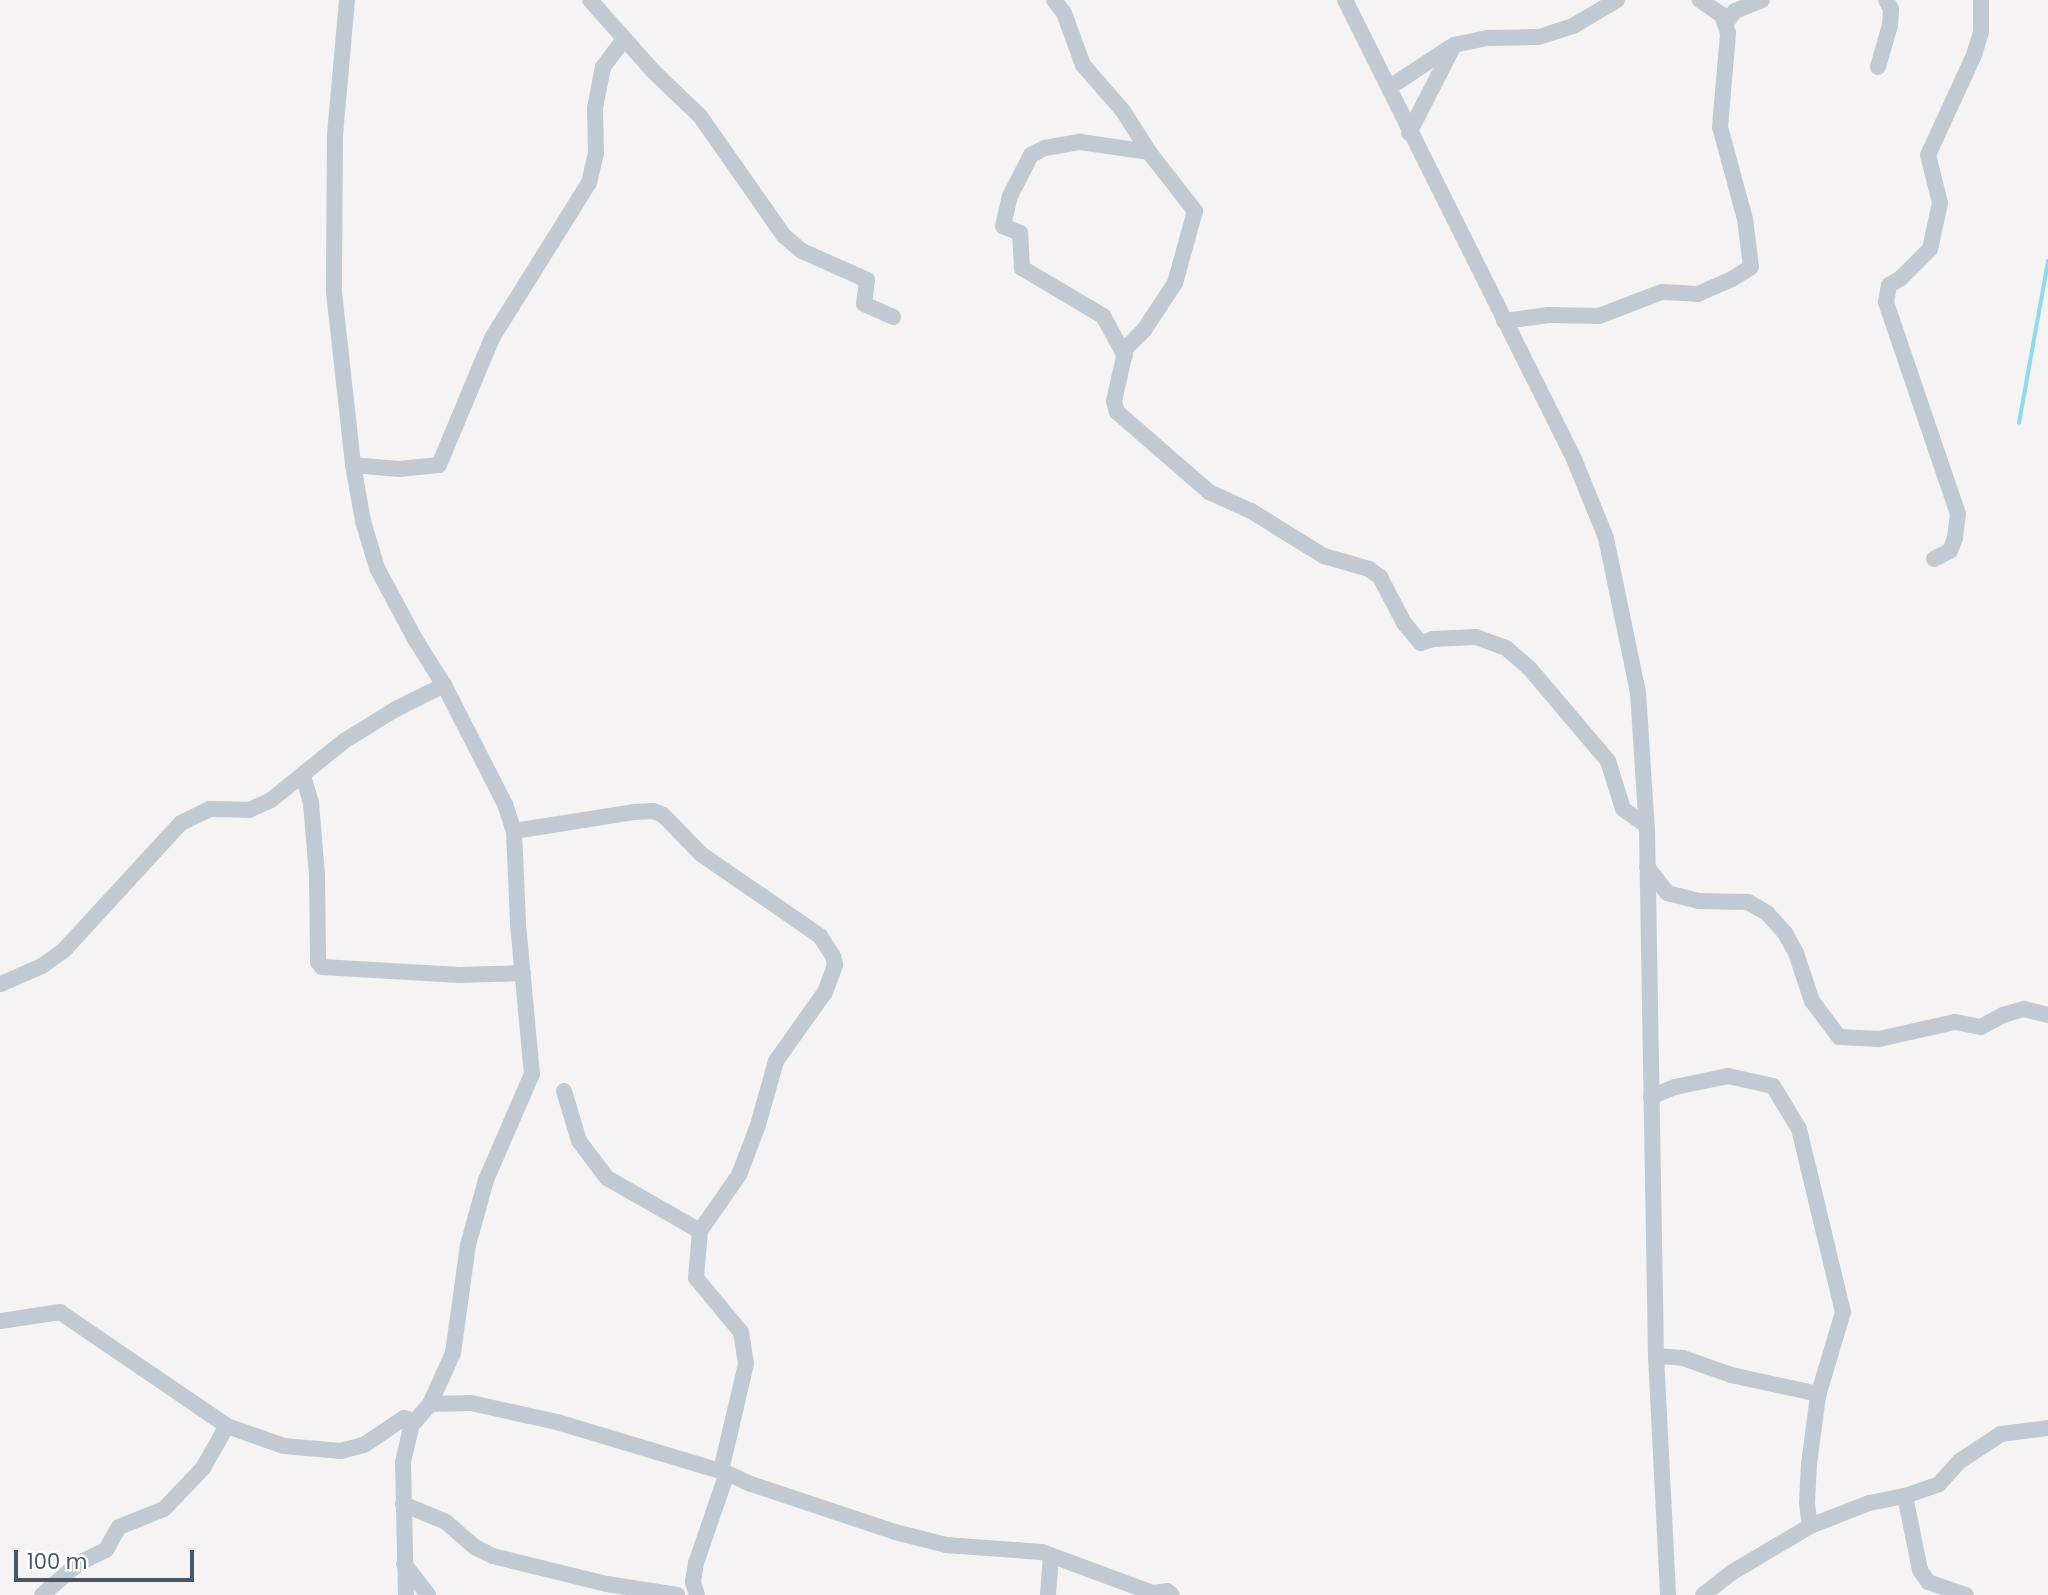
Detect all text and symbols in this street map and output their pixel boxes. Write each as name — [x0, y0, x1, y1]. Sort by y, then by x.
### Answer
scale bar — [18, 1536, 198, 1580]
text: 100 m — [27, 1547, 87, 1576]

